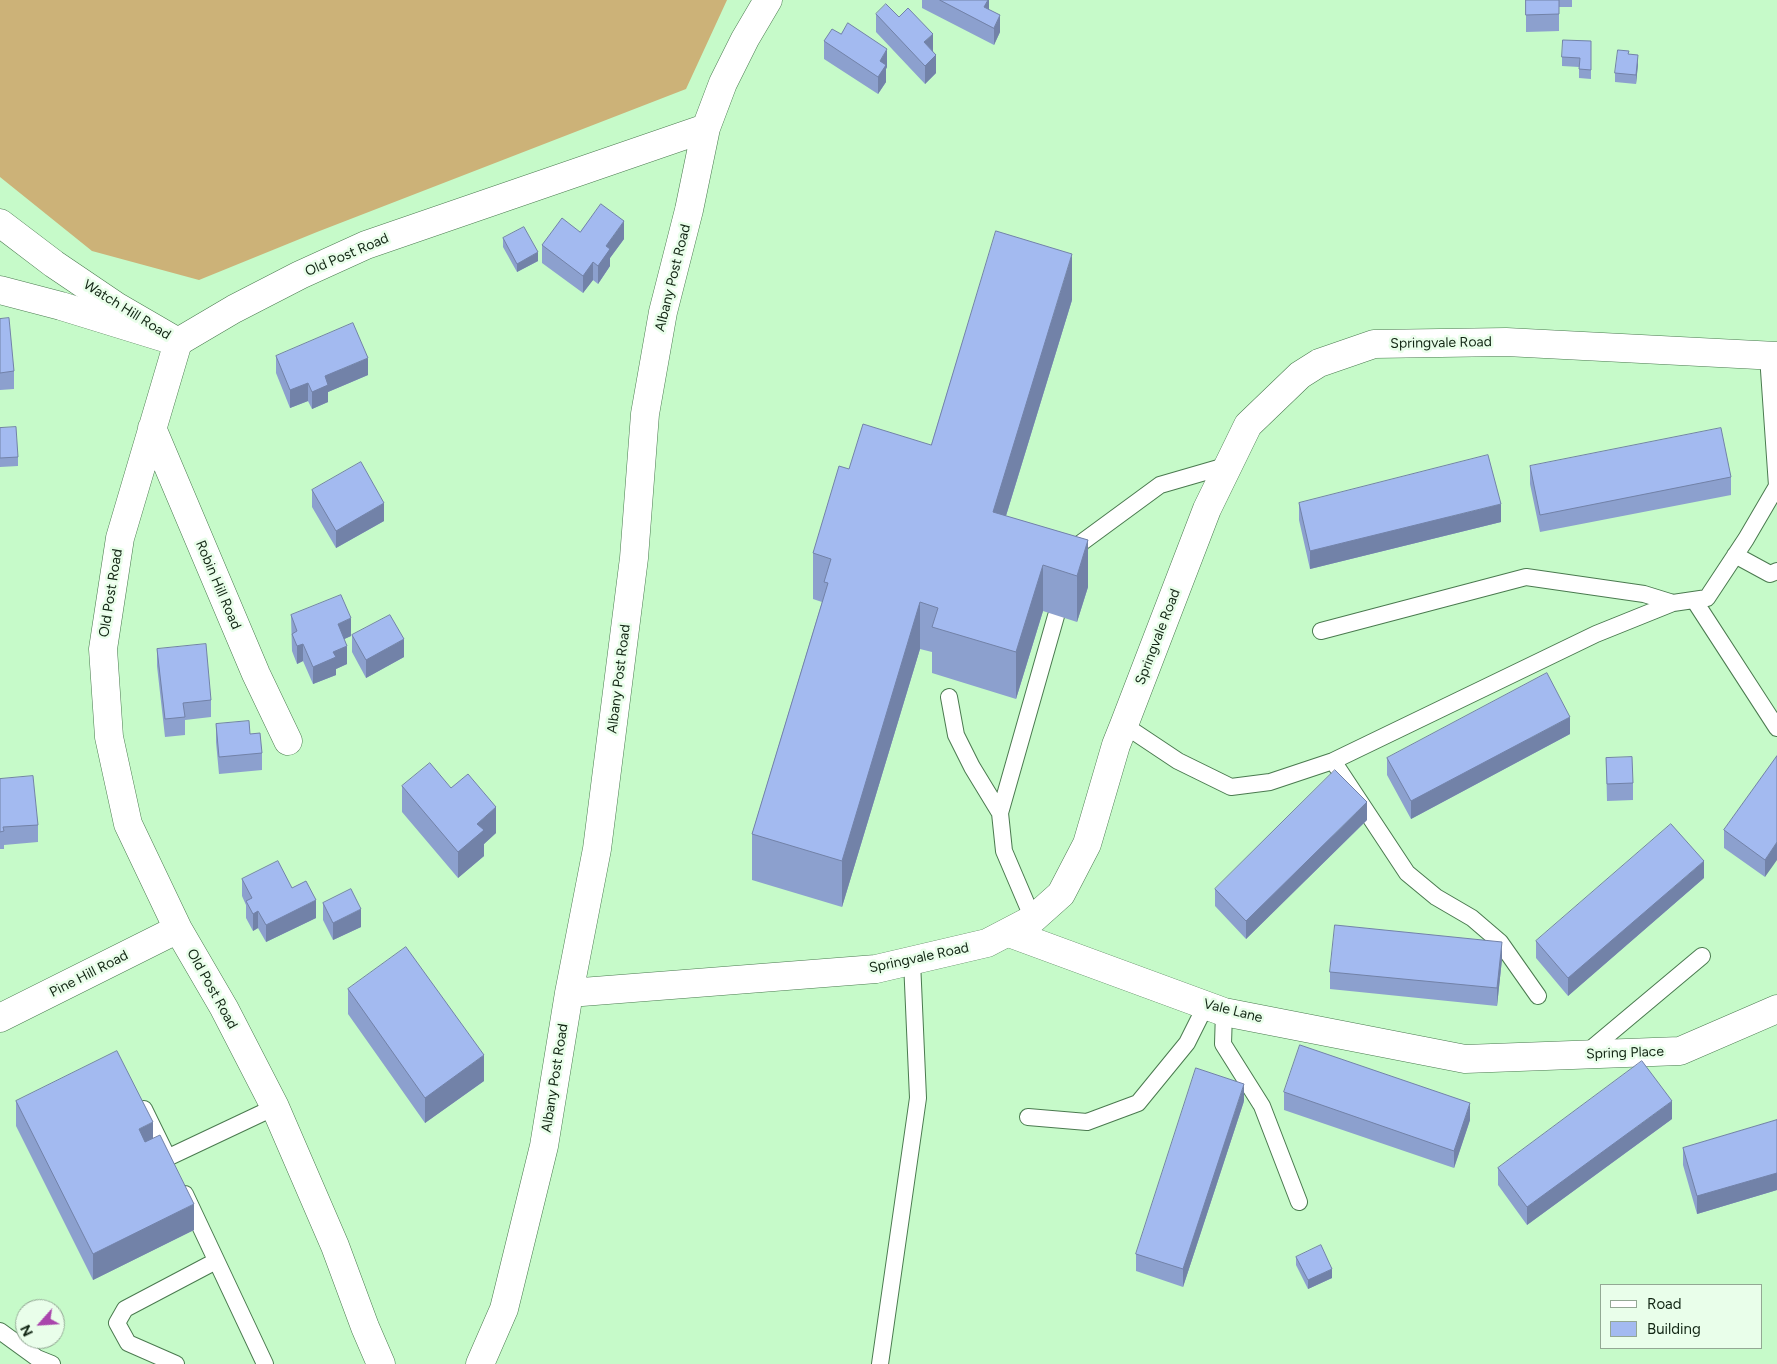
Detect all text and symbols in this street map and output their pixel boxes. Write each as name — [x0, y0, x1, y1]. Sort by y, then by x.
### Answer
street label: Albany Post Road — [652, 223, 694, 333]
street label: Old Post Road — [303, 230, 391, 280]
street label: Watch Hill Road — [80, 276, 174, 344]
street label: Springvale Road — [1390, 334, 1492, 352]
street label: Robin Hill Road — [192, 538, 244, 632]
street label: Old Post Road — [96, 548, 126, 638]
street label: Springvale Road — [1132, 587, 1184, 687]
street label: Albany Post Road — [604, 623, 634, 735]
street label: Springvale Road — [868, 939, 970, 977]
street label: Old Post Road — [183, 946, 241, 1032]
street label: Pine Hill Road — [47, 947, 131, 1001]
street label: Vale Lane — [1202, 996, 1264, 1026]
street label: Albany Post Road — [538, 1022, 572, 1134]
street label: Spring Place — [1586, 1043, 1664, 1063]
legend — [1600, 1284, 1762, 1349]
text: Road — [1647, 1295, 1682, 1313]
north arrow — [15, 1299, 65, 1349]
text: Building — [1647, 1320, 1701, 1338]
text: N — [17, 1322, 37, 1339]

